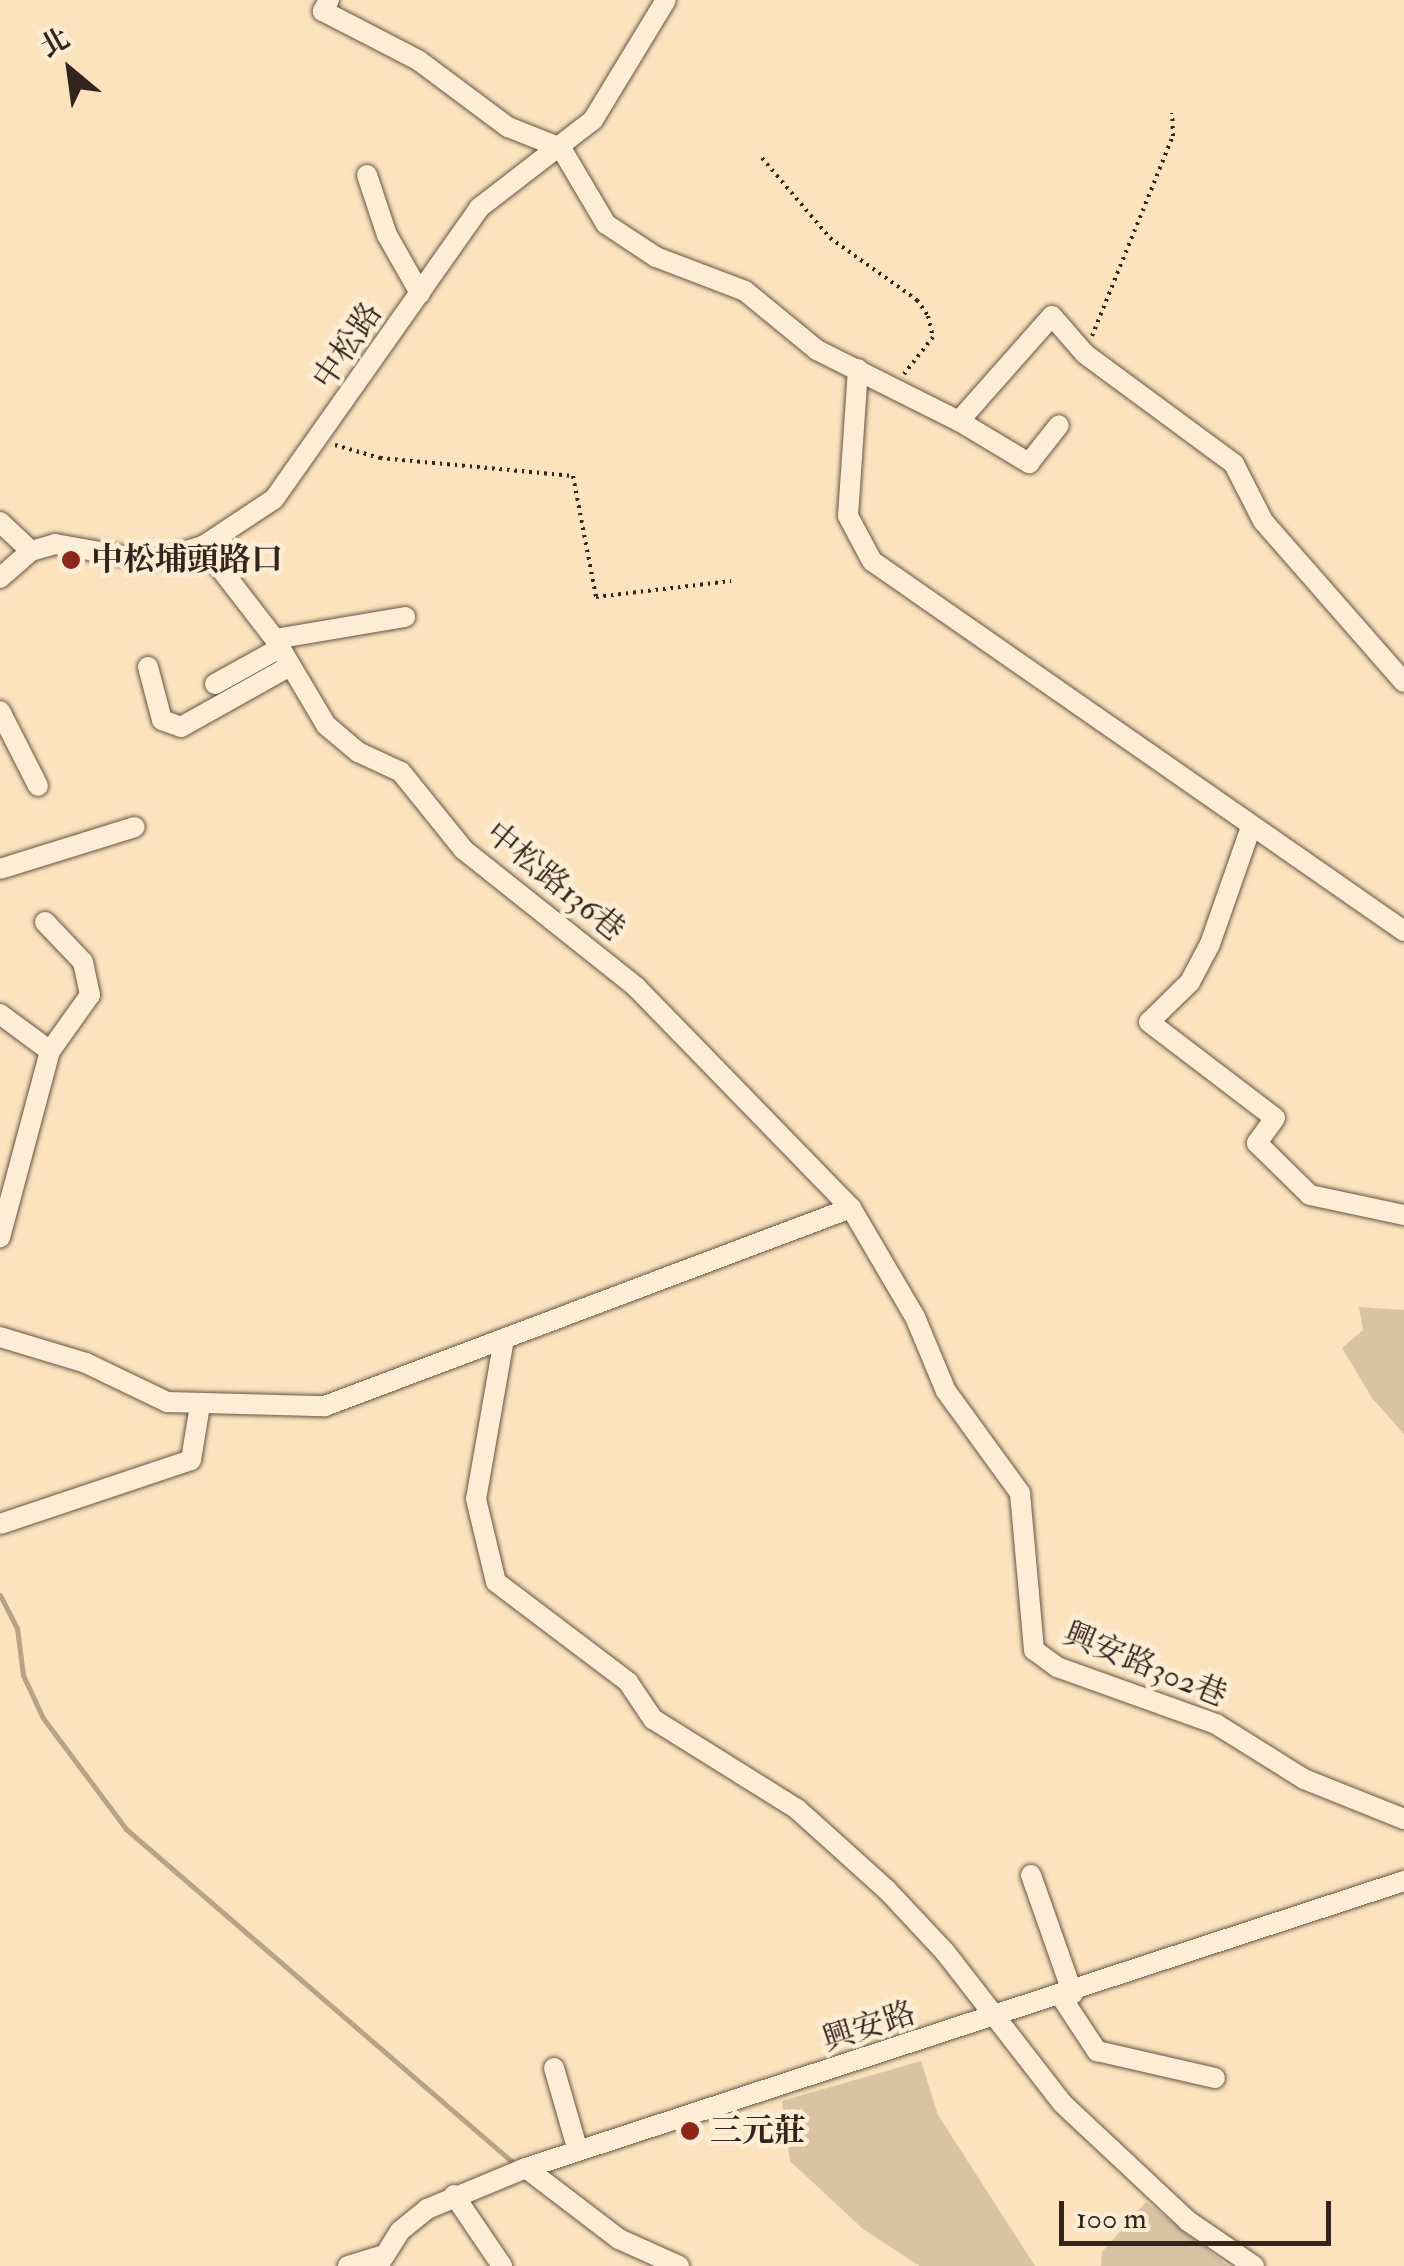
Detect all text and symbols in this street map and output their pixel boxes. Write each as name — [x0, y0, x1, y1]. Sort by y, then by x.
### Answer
north arrow — [20, 20, 120, 120]
text: 北 — [34, 21, 76, 65]
street label: 中松路 — [305, 295, 391, 397]
place label: 中松埔頭路口 — [91, 541, 283, 579]
marker: 中松埔頭路口 — [60, 549, 82, 571]
street label: 中松路136巷 — [478, 814, 632, 950]
street label: 興安路302巷 — [1058, 1615, 1232, 1715]
street label: 興安路 — [817, 1994, 921, 2060]
place label: 三元莊 — [710, 2112, 806, 2150]
marker: 三元莊 — [679, 2120, 701, 2142]
scale bar — [1064, 2181, 1336, 2243]
text: 100 m — [1076, 2200, 1147, 2237]

